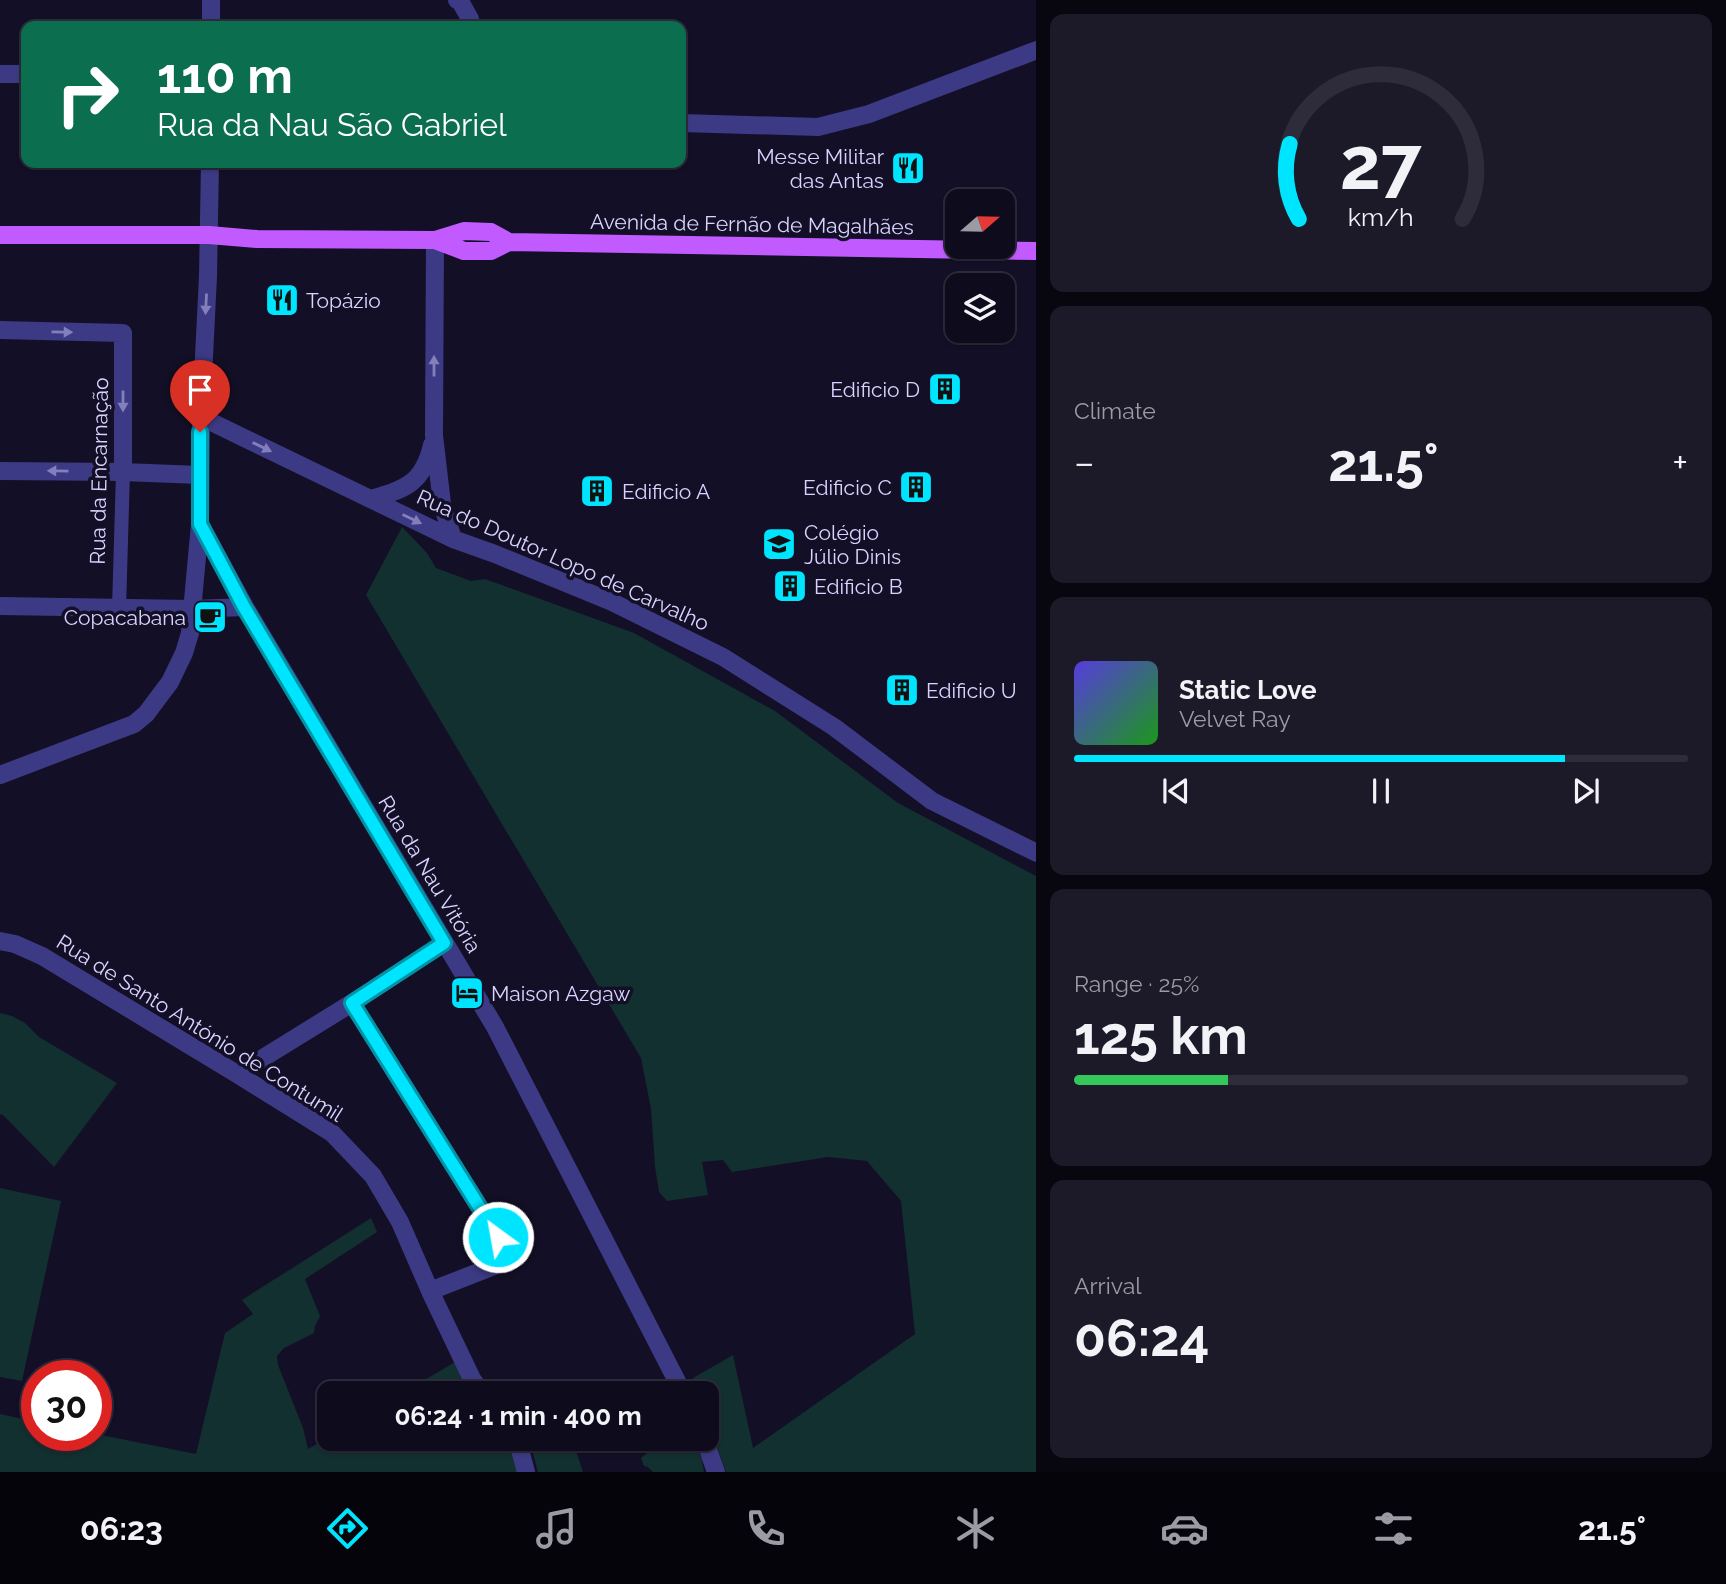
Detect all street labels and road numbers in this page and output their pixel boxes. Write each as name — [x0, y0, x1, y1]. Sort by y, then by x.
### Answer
street label: Avenida de Fernão de Magalhães — [590, 209, 914, 239]
street label: Rua da Encarnação — [85, 377, 113, 565]
street label: Rua do Doutor Lopo de Carvalho — [413, 484, 713, 636]
street label: Rua da Nau Vitória — [373, 791, 487, 957]
street label: Rua de Santo António de Contumil — [52, 929, 348, 1127]

